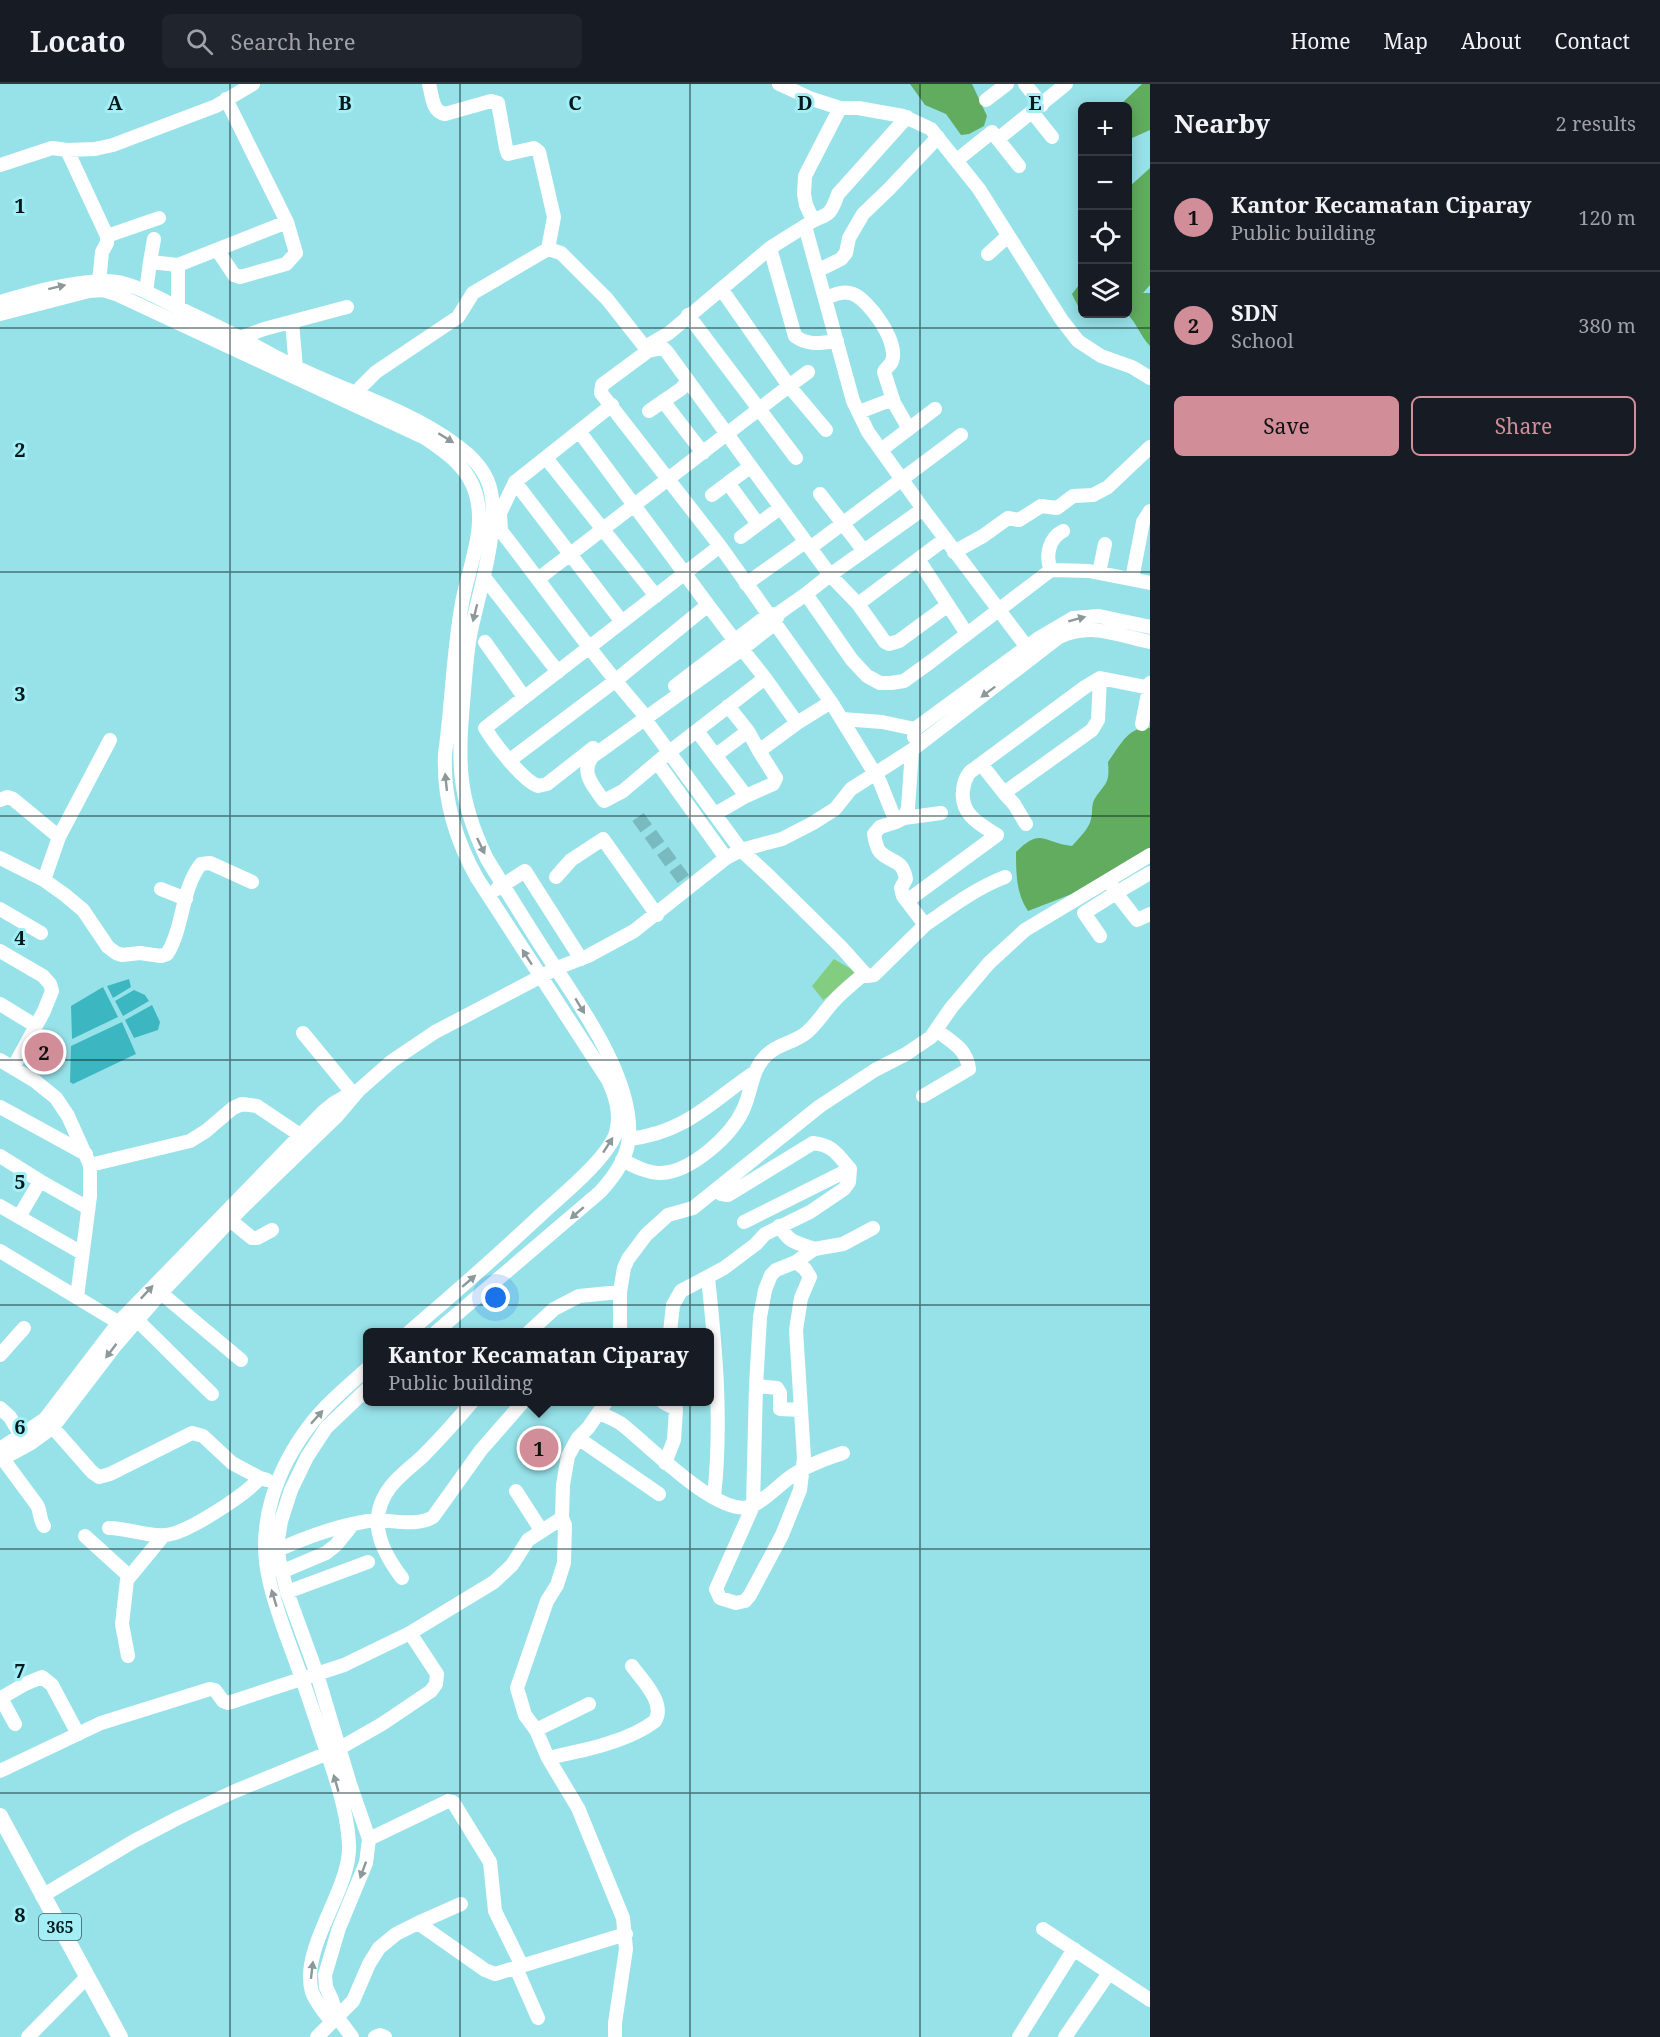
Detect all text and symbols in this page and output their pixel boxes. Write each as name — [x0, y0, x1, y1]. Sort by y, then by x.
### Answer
search box — [162, 14, 582, 68]
text: Locato — [30, 22, 126, 60]
icon: search — [183, 25, 216, 58]
text: Search here — [231, 26, 355, 56]
text: Home — [1291, 27, 1351, 55]
text: Map — [1384, 27, 1428, 55]
text: About — [1461, 27, 1522, 55]
text: Contact — [1555, 27, 1630, 55]
text: A — [107, 89, 123, 116]
text: B — [338, 89, 352, 116]
text: C — [568, 89, 582, 116]
text: D — [797, 89, 813, 116]
text: E — [1028, 89, 1042, 116]
map controls — [1078, 102, 1132, 318]
button: + — [1078, 102, 1132, 156]
text: Nearby — [1174, 105, 1270, 141]
text: 2 results — [1556, 110, 1636, 137]
button: − — [1078, 156, 1132, 210]
text: Kantor Kecamatan Ciparay — [1231, 189, 1532, 219]
text: 1 — [14, 192, 26, 219]
text: 1 — [1188, 204, 1199, 231]
text: 120 m — [1578, 204, 1636, 231]
button: locate — [1078, 210, 1132, 264]
text: Public building — [1231, 219, 1376, 246]
button: layers — [1078, 264, 1132, 318]
one-way arrow — [47, 281, 66, 291]
text: SDN — [1231, 297, 1278, 327]
text: 2 — [1188, 312, 1199, 339]
text: 380 m — [1578, 312, 1636, 339]
text: School — [1231, 327, 1294, 354]
button: Save — [1174, 396, 1399, 456]
button: Share — [1411, 396, 1636, 456]
one-way arrow — [438, 433, 454, 444]
text: 2 — [14, 436, 26, 463]
one-way arrow — [469, 604, 479, 622]
one-way arrow — [1068, 613, 1086, 623]
text: 3 — [14, 680, 26, 707]
one-way arrow — [980, 686, 996, 698]
one-way arrow — [441, 773, 450, 792]
one-way arrow — [476, 837, 485, 854]
text: 4 — [14, 924, 26, 951]
one-way arrow — [522, 949, 533, 965]
one-way arrow — [574, 998, 585, 1014]
pin: 2 — [24, 1030, 63, 1074]
one-way arrow — [603, 1136, 614, 1153]
text: 5 — [14, 1168, 26, 1195]
one-way arrow — [570, 1206, 585, 1219]
one-way arrow — [461, 1274, 477, 1287]
your location — [481, 1283, 510, 1312]
one-way arrow — [140, 1284, 154, 1299]
popup — [363, 1328, 714, 1406]
text: Kantor Kecamatan Ciparay — [388, 1339, 689, 1369]
one-way arrow — [106, 1343, 118, 1358]
text: Public building — [388, 1369, 533, 1396]
one-way arrow — [310, 1410, 323, 1425]
text: 6 — [14, 1413, 26, 1440]
pin: 1 — [520, 1426, 558, 1470]
one-way arrow — [269, 1589, 278, 1607]
text: 7 — [14, 1657, 26, 1684]
one-way arrow — [331, 1774, 341, 1792]
one-way arrow — [358, 1861, 368, 1879]
text: 8 — [14, 1901, 26, 1928]
road number: 365 — [39, 1914, 81, 1940]
one-way arrow — [307, 1961, 317, 1980]

